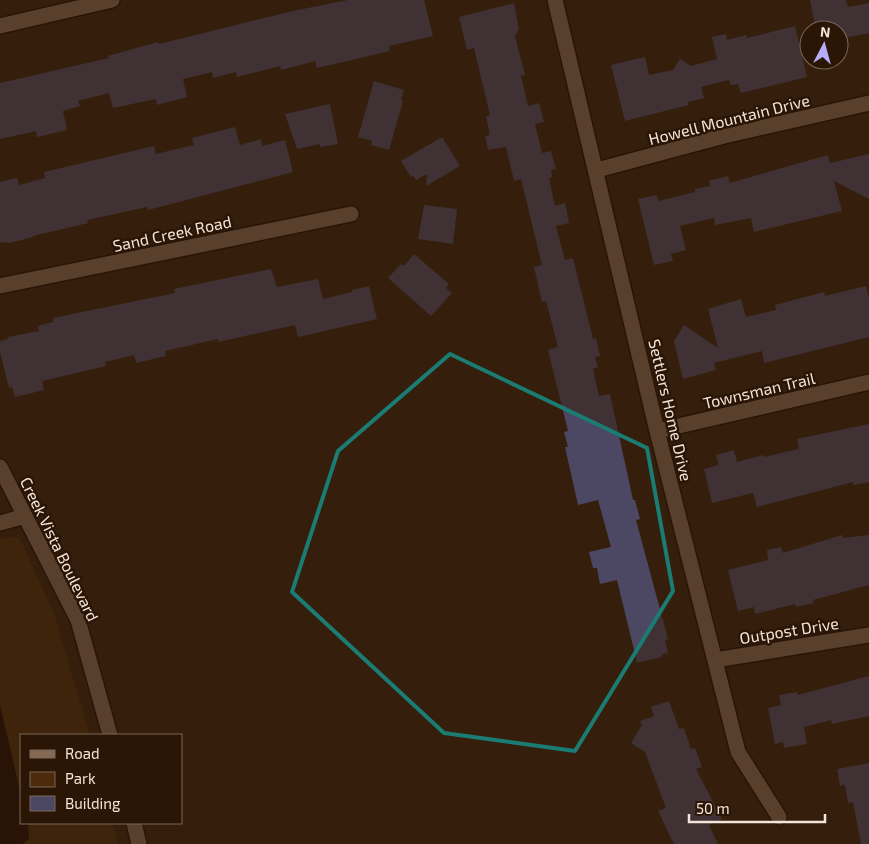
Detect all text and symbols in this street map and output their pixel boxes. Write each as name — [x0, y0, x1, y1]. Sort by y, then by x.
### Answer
north arrow — [799, 20, 849, 70]
text: N — [819, 23, 831, 41]
street label: Howell Mountain Drive — [646, 90, 812, 148]
street label: Sand Creek Road — [111, 211, 233, 255]
street label: Settlers Home Drive — [645, 337, 697, 483]
street label: Townsman Trail — [701, 368, 817, 412]
street label: Creek Vista Boulevard — [17, 474, 103, 624]
street label: Outpost Drive — [738, 613, 840, 647]
legend — [20, 734, 182, 824]
text: Road — [65, 744, 100, 762]
text: Park — [65, 769, 96, 787]
scale bar — [689, 792, 825, 824]
text: Building — [65, 794, 121, 812]
text: 50 m — [696, 799, 730, 817]

